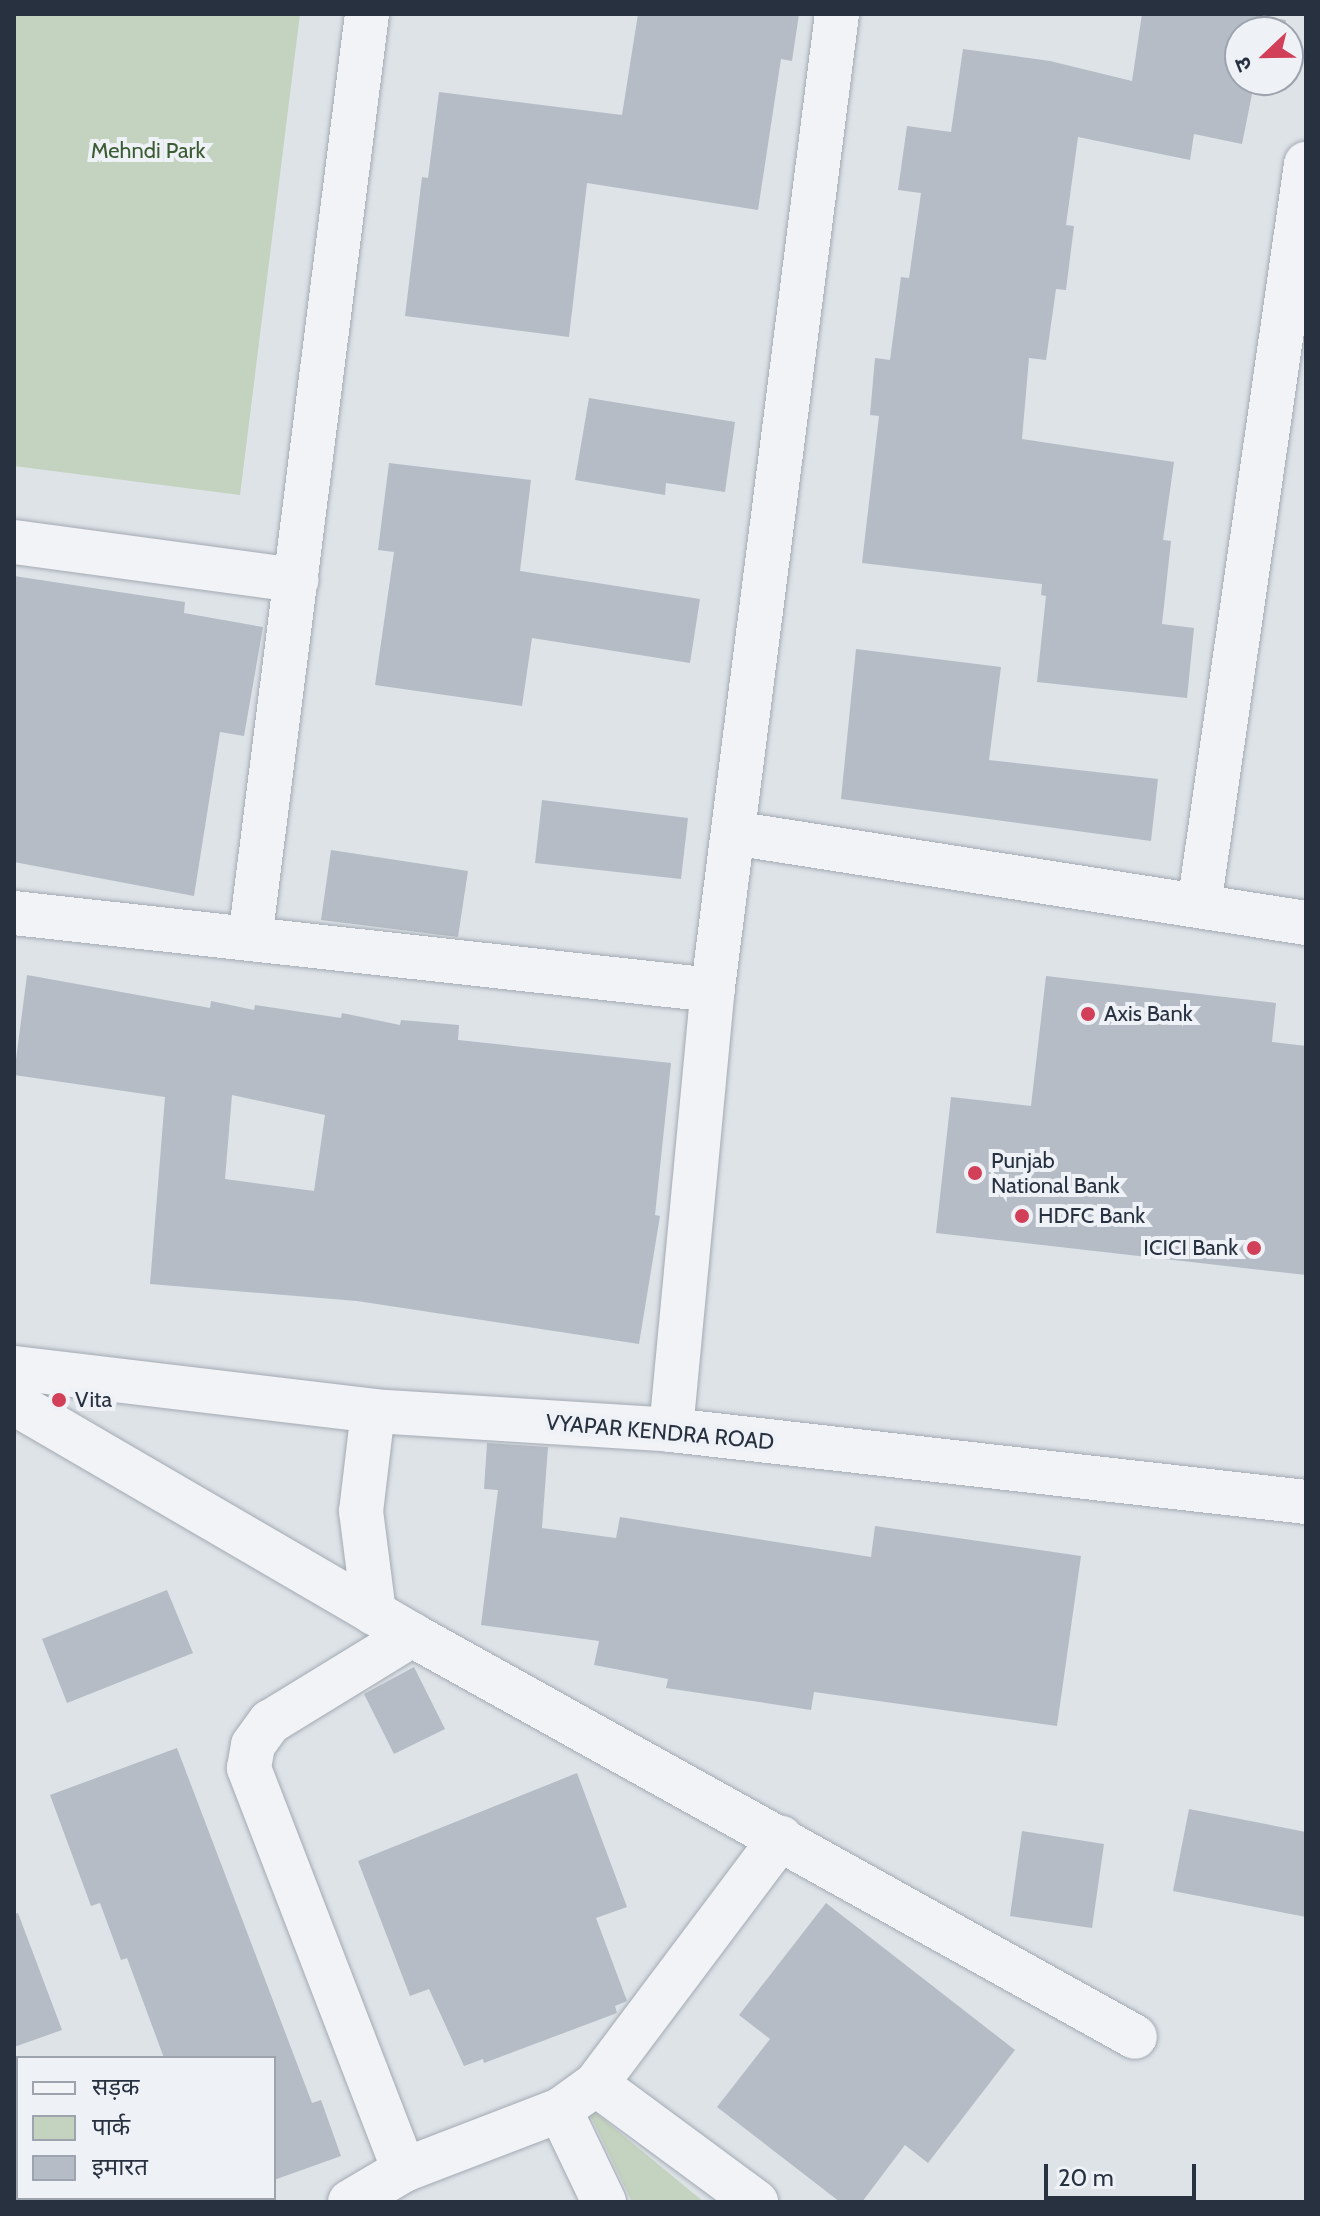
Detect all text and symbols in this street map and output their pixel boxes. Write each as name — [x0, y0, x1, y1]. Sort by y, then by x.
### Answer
north arrow — [1224, 16, 1304, 96]
text: उ — [1228, 53, 1258, 75]
park label: Mehndi Park — [91, 138, 205, 164]
place label: Axis Bank — [1104, 1001, 1193, 1027]
marker: Axis Bank — [1079, 1005, 1097, 1023]
place label: Punjab National Bank — [991, 1147, 1120, 1198]
marker: Punjab National Bank — [966, 1164, 984, 1182]
place label: HDFC Bank — [1038, 1203, 1145, 1229]
marker: HDFC Bank — [1013, 1207, 1031, 1225]
place label: ICICI Bank — [1143, 1235, 1238, 1261]
marker: ICICI Bank — [1245, 1239, 1263, 1257]
place label: Vita — [75, 1387, 112, 1413]
marker: Vita — [50, 1391, 68, 1409]
street label: VYAPAR KENDRA ROAD — [545, 1409, 775, 1455]
legend — [16, 2056, 276, 2200]
text: सड़क — [92, 2072, 140, 2101]
text: पार्क — [92, 2112, 130, 2141]
scale bar — [1048, 2148, 1200, 2198]
text: इमारत — [92, 2152, 148, 2181]
text: 20 m — [1058, 2163, 1114, 2192]

